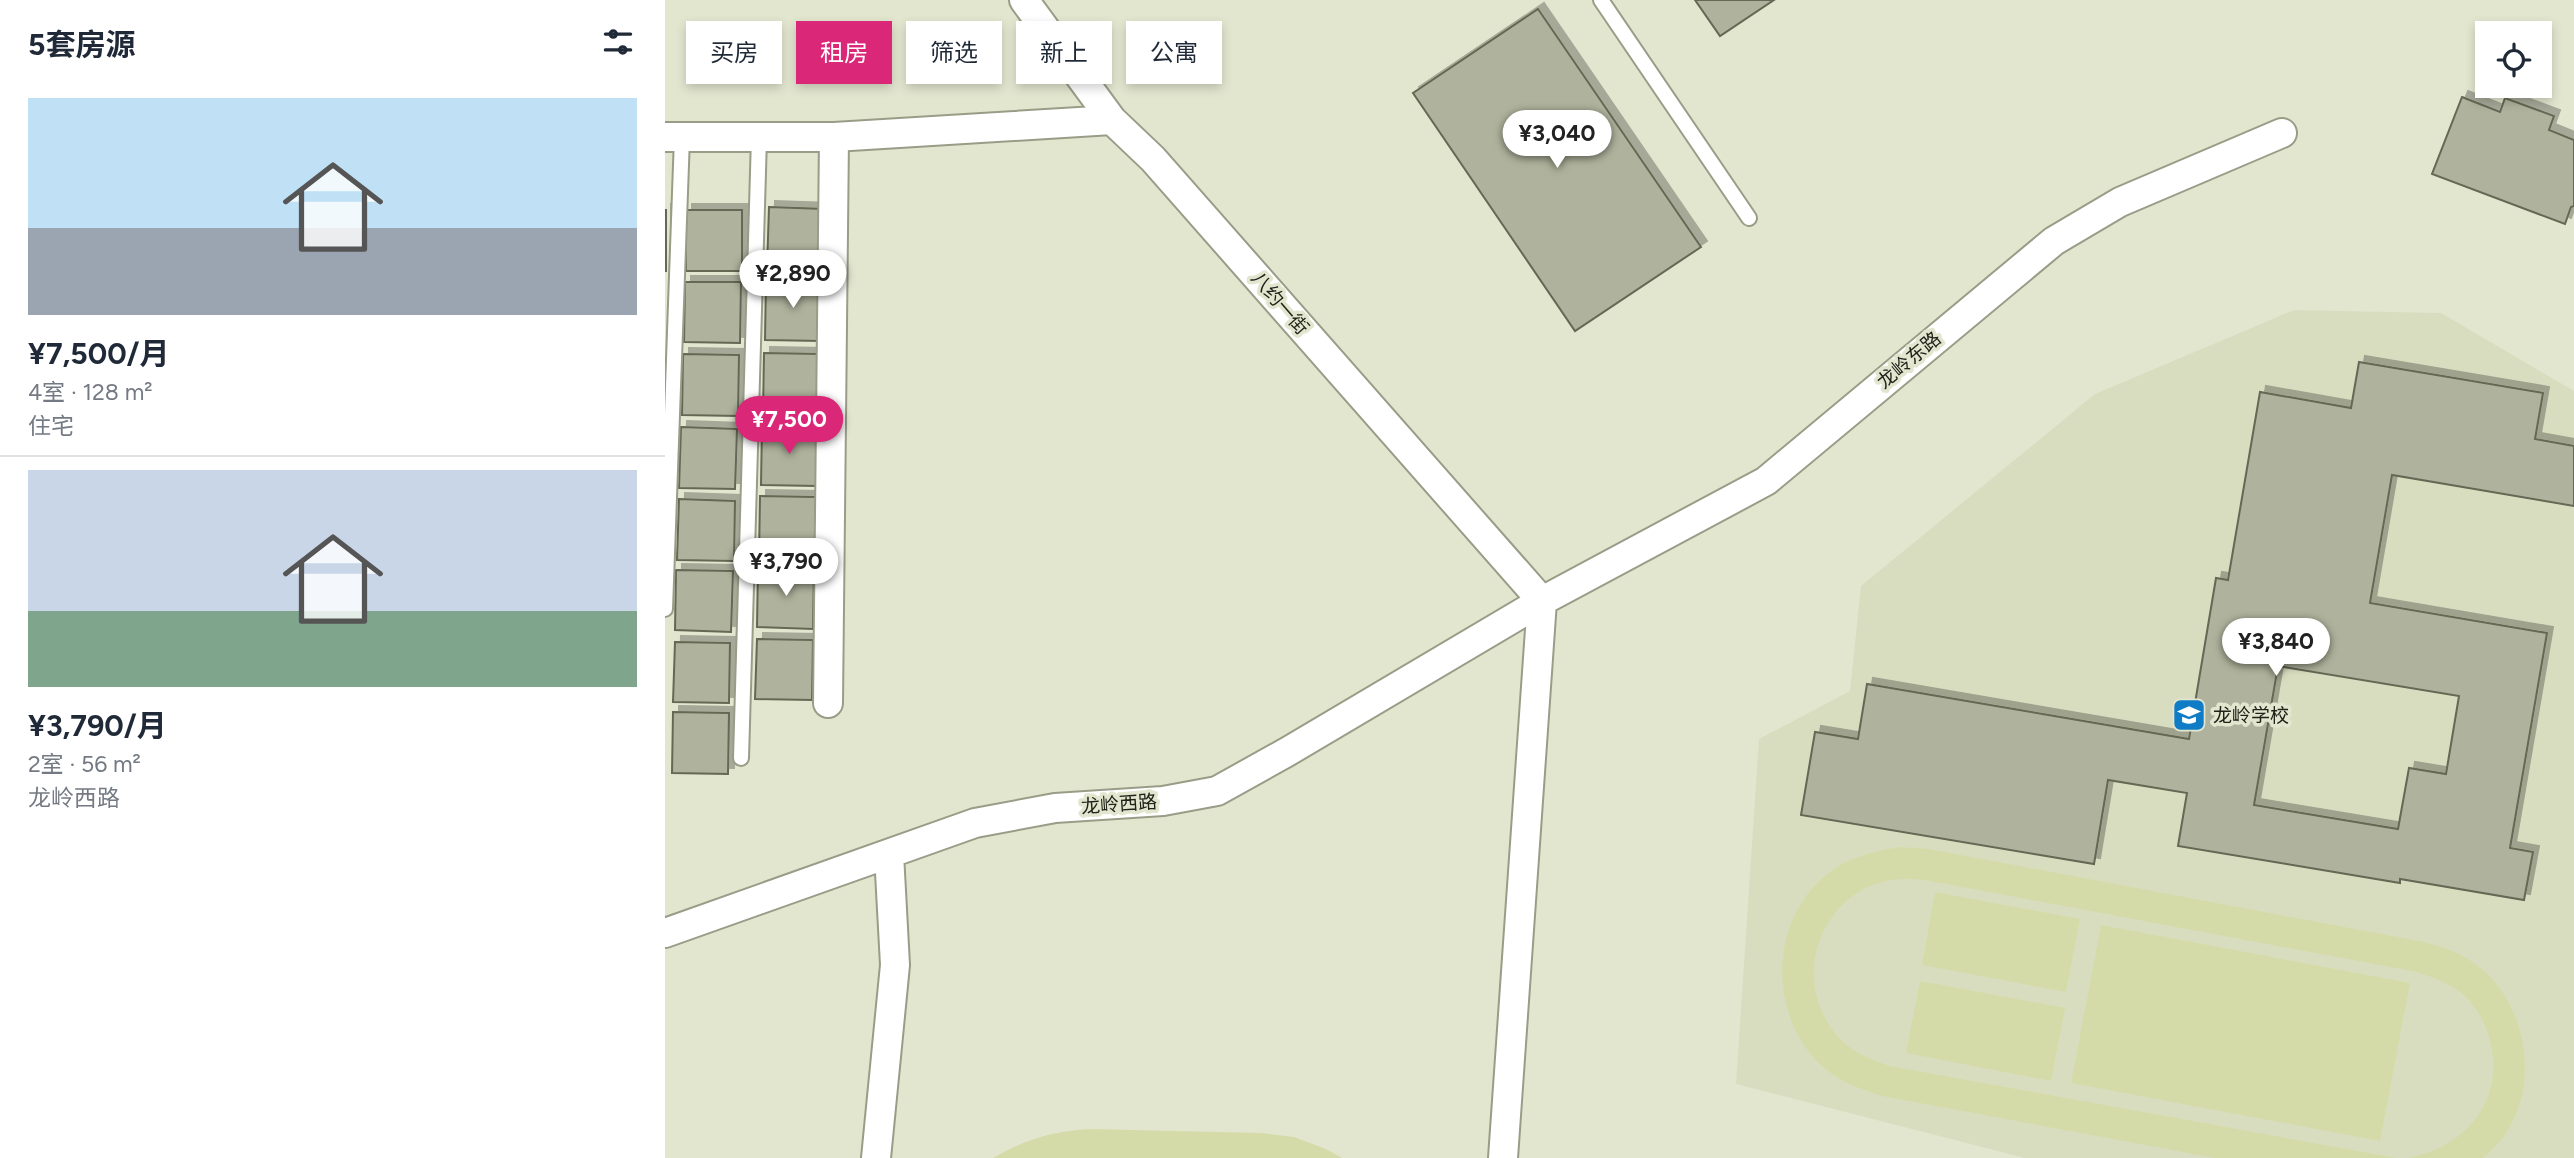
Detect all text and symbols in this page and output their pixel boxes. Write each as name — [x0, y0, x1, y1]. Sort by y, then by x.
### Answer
chip: 买房 — [686, 21, 782, 84]
chip: 租房 — [796, 21, 892, 84]
chip: 筛选 — [906, 21, 1002, 84]
chip: 新上 — [1016, 21, 1112, 84]
chip: 公寓 — [1126, 21, 1222, 84]
map controls — [2475, 21, 2552, 98]
button: locate — [2475, 21, 2552, 98]
icon: filters — [599, 23, 637, 61]
text: 5套房源 — [28, 26, 135, 63]
pin: ¥3,040 — [1500, 110, 1614, 170]
text: ¥3,040 — [1519, 119, 1595, 147]
icon: home — [270, 144, 396, 270]
pin: ¥2,890 — [736, 250, 850, 310]
text: ¥2,890 — [755, 259, 831, 287]
street label: 八约一街 — [1246, 267, 1314, 339]
street label: 龙岭东路 — [1872, 327, 1946, 393]
text: ¥7,500/月 — [28, 335, 170, 372]
text: 4室 · 128 m² — [28, 378, 153, 406]
pin: ¥7,500 — [732, 396, 846, 456]
text: ¥7,500 — [751, 405, 827, 433]
text: 住宅 — [28, 412, 74, 440]
icon: home — [270, 516, 396, 642]
pin: ¥3,790 — [729, 538, 843, 598]
text: ¥3,790 — [749, 547, 823, 575]
pin: ¥3,840 — [2219, 618, 2333, 678]
text: ¥3,840 — [2238, 627, 2314, 655]
school or university icon: 龙岭学校 — [2170, 696, 2208, 734]
place label: 龙岭学校 — [2213, 704, 2289, 727]
text: ¥3,790/月 — [28, 707, 167, 744]
text: 2室 · 56 m² — [28, 750, 141, 778]
text: 龙岭西路 — [28, 784, 120, 812]
street label: 龙岭西路 — [1080, 790, 1158, 818]

